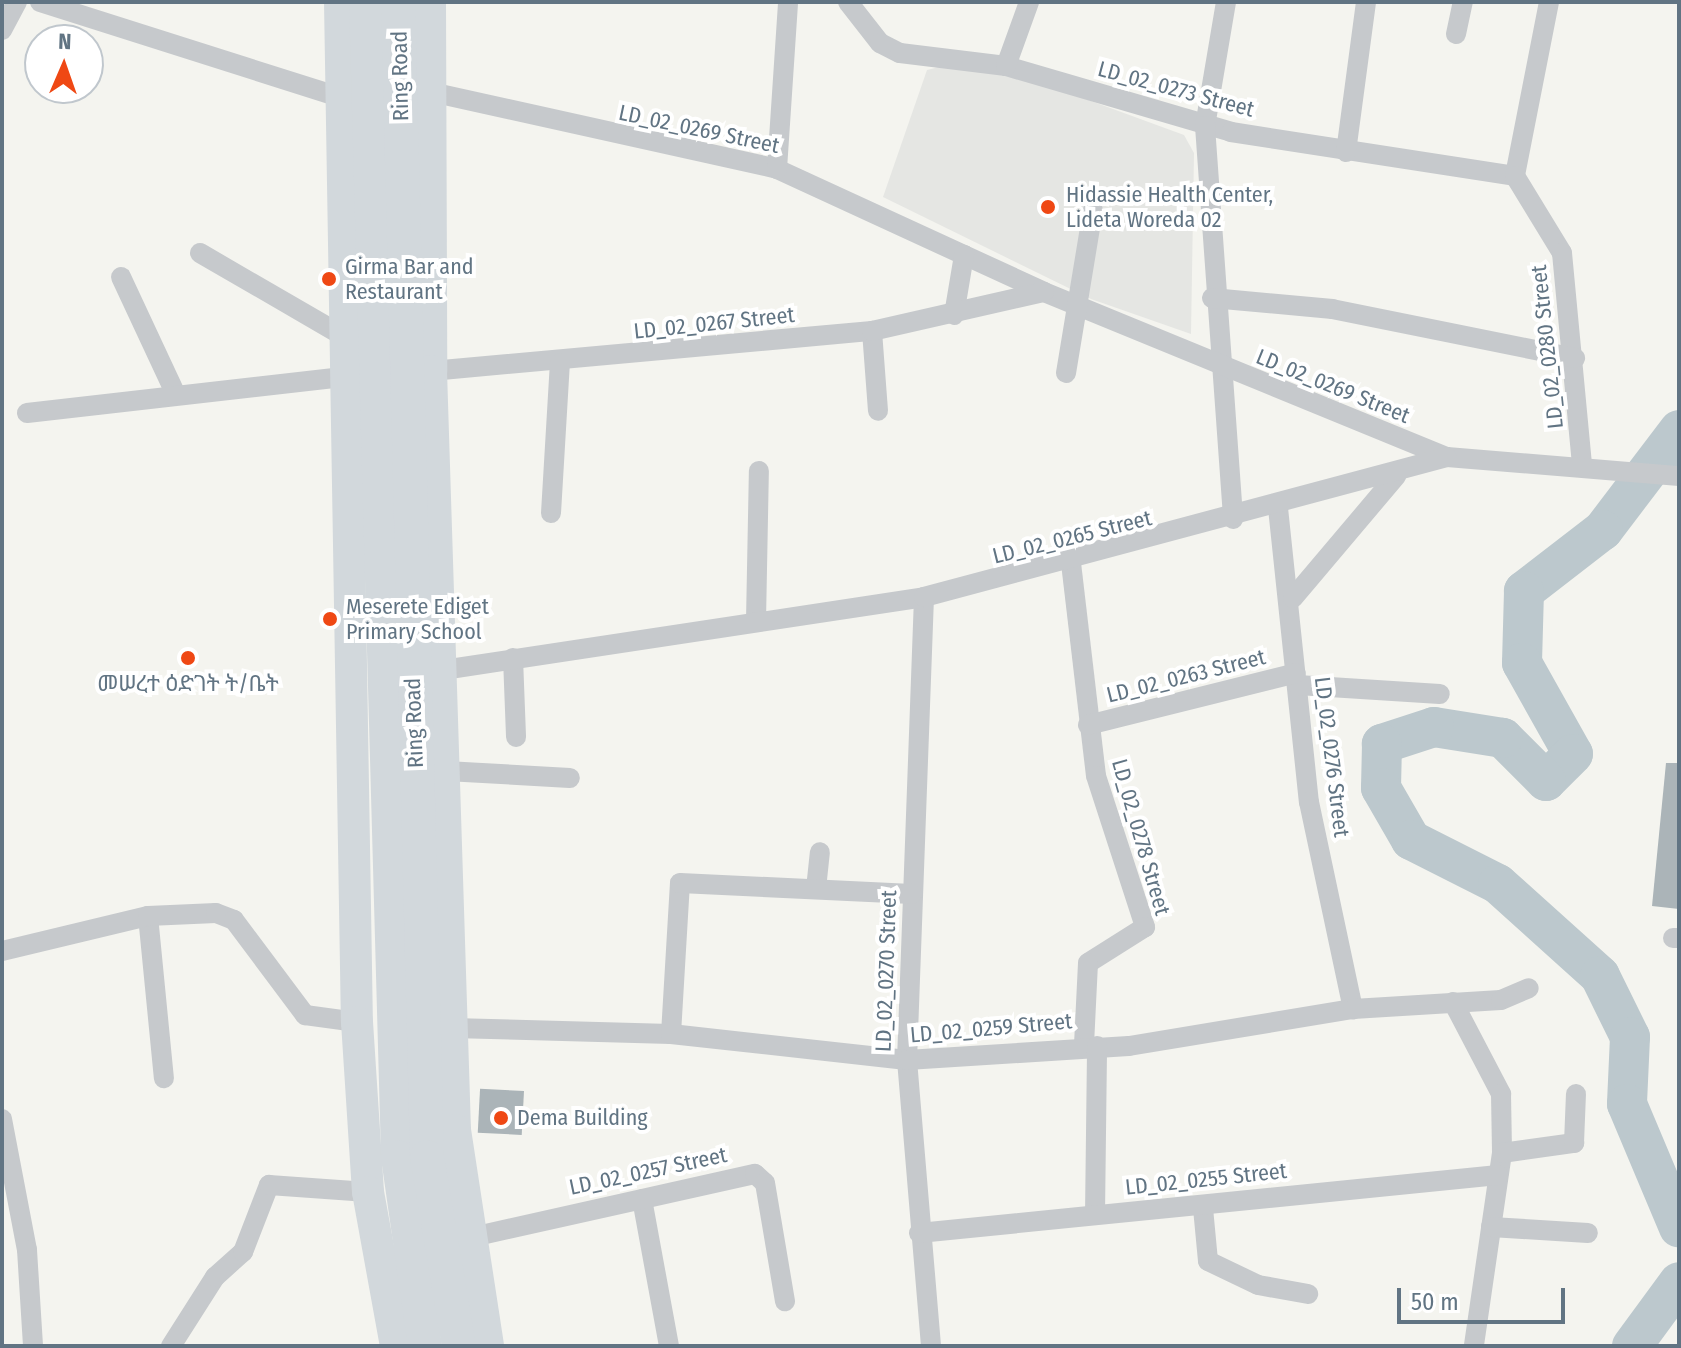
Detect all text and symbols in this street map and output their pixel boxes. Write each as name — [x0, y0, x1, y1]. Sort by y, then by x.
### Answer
north arrow — [24, 24, 104, 104]
text: N — [58, 28, 72, 55]
street label: Ring Road — [386, 31, 414, 121]
street label: LD_02_0273 Street — [1095, 55, 1257, 123]
street label: LD_02_0269 Street — [616, 99, 782, 159]
place label: Hidassie Health Center, Lideta Woreda 02 — [1066, 181, 1273, 232]
marker: Hidassie Health Center, Lideta Woreda 02 — [1037, 196, 1059, 218]
place label: Girma Bar and Restaurant — [345, 253, 474, 304]
street label: LD_02_0280 Street — [1525, 264, 1569, 430]
marker: Girma Bar and Restaurant — [320, 270, 338, 288]
street label: LD_02_0267 Street — [632, 301, 796, 345]
street label: LD_02_0269 Street — [1252, 343, 1414, 429]
street label: LD_02_0265 Street — [990, 504, 1154, 570]
place label: Meserete Ediget Primary School — [346, 593, 489, 644]
marker: Meserete Ediget Primary School — [321, 610, 339, 628]
street label: LD_02_0263 Street — [1104, 643, 1268, 709]
marker: መሠረተ ዕድገት ት/ቤት — [179, 649, 197, 667]
place label: መሠረተ ዕድገት ት/ቤት — [97, 671, 279, 697]
street label: LD_02_0276 Street — [1309, 675, 1355, 839]
street label: Ring Road — [399, 677, 429, 769]
street label: LD_02_0278 Street — [1106, 756, 1176, 918]
street label: LD_02_0270 Street — [870, 890, 902, 1052]
street label: LD_02_0259 Street — [909, 1008, 1073, 1048]
place label: Dema Building — [517, 1105, 648, 1131]
marker: Dema Building — [492, 1109, 510, 1127]
street label: LD_02_0257 Street — [567, 1141, 729, 1201]
street label: LD_02_0255 Street — [1124, 1157, 1288, 1201]
scale bar — [1401, 1272, 1569, 1322]
text: 50 m — [1411, 1288, 1459, 1316]

